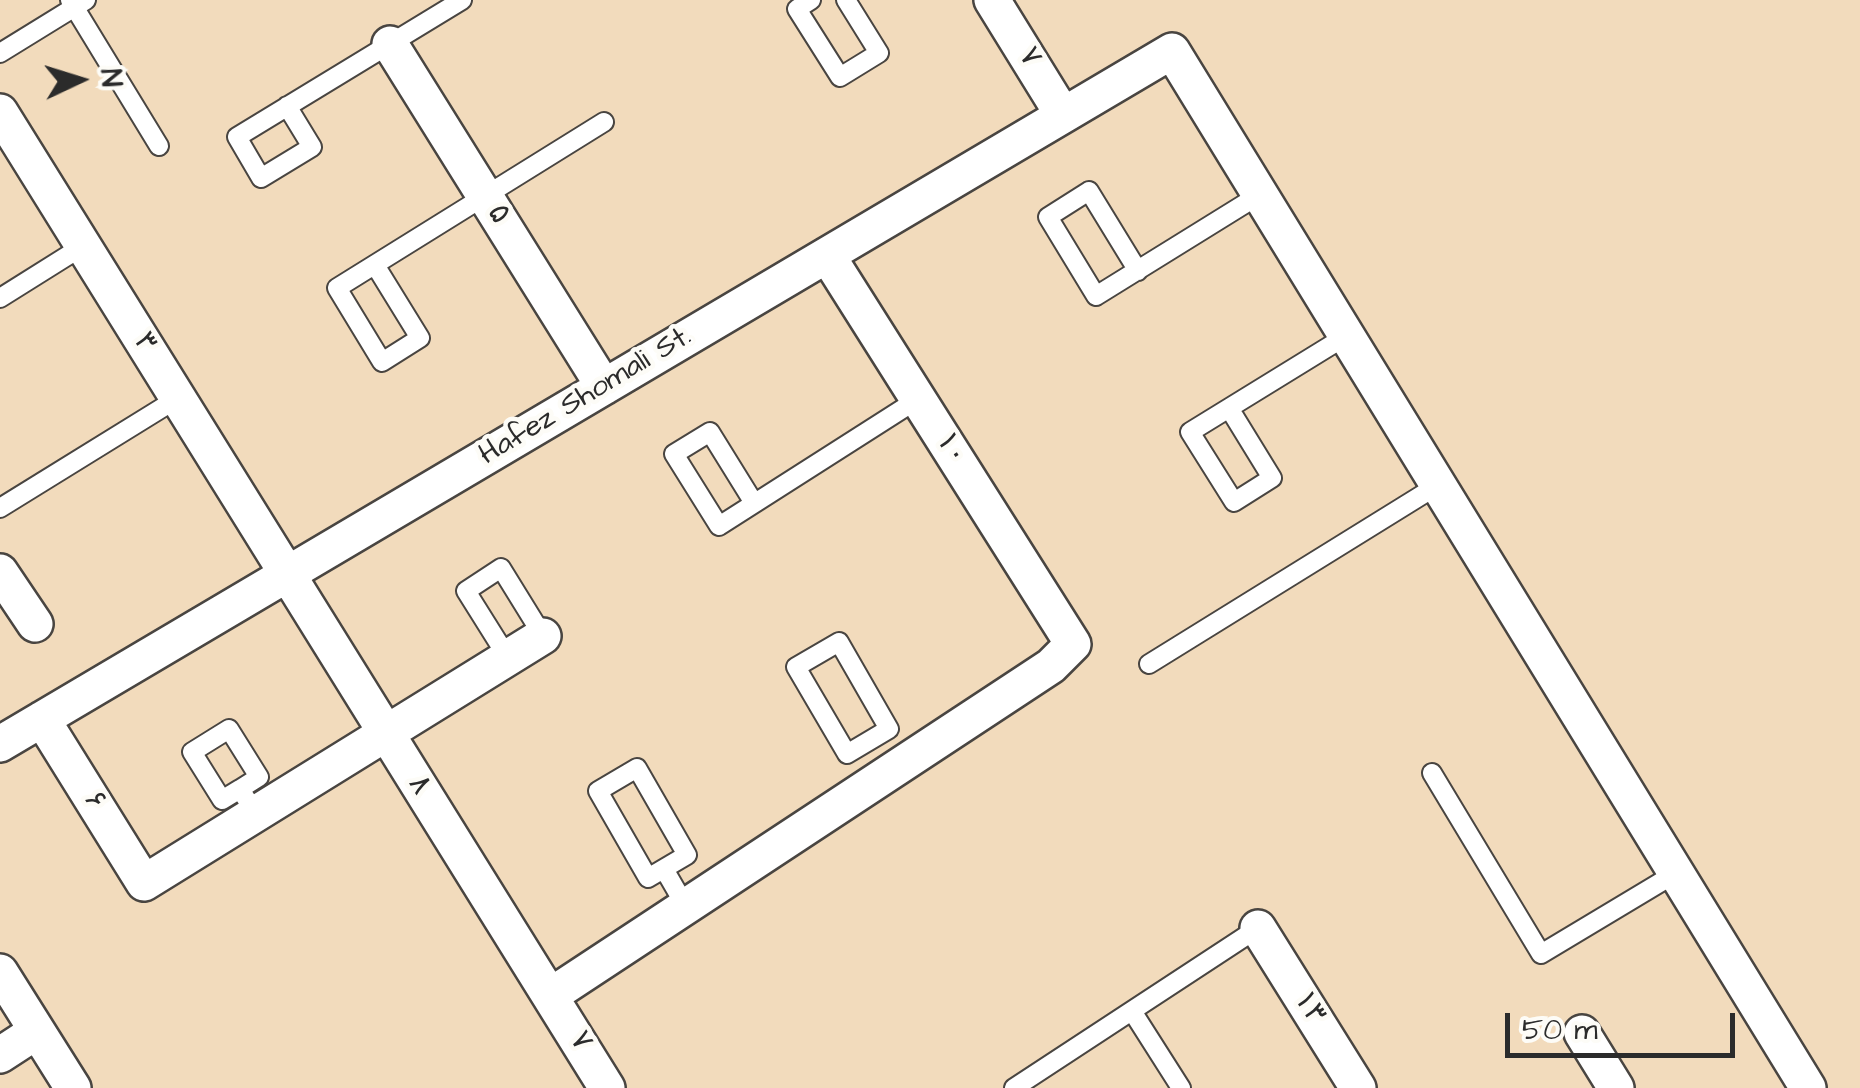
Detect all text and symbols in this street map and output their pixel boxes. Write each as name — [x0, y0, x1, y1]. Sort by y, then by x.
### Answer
north arrow — [30, 30, 130, 130]
street label: ۷ — [1007, 39, 1049, 77]
text: N — [90, 68, 130, 88]
street label: ۵ — [476, 197, 518, 233]
street label: Hafez Shomali St. — [474, 320, 698, 474]
street label: ۳ — [121, 323, 165, 363]
street label: ۱۰ — [929, 431, 971, 467]
street label: ۸ — [397, 768, 439, 804]
street label: ۶ — [73, 784, 113, 818]
street label: ۱۳ — [1283, 983, 1333, 1033]
scale bar — [1510, 993, 1740, 1055]
text: 50 m — [1522, 1009, 1598, 1051]
street label: ۷ — [558, 1023, 600, 1061]

